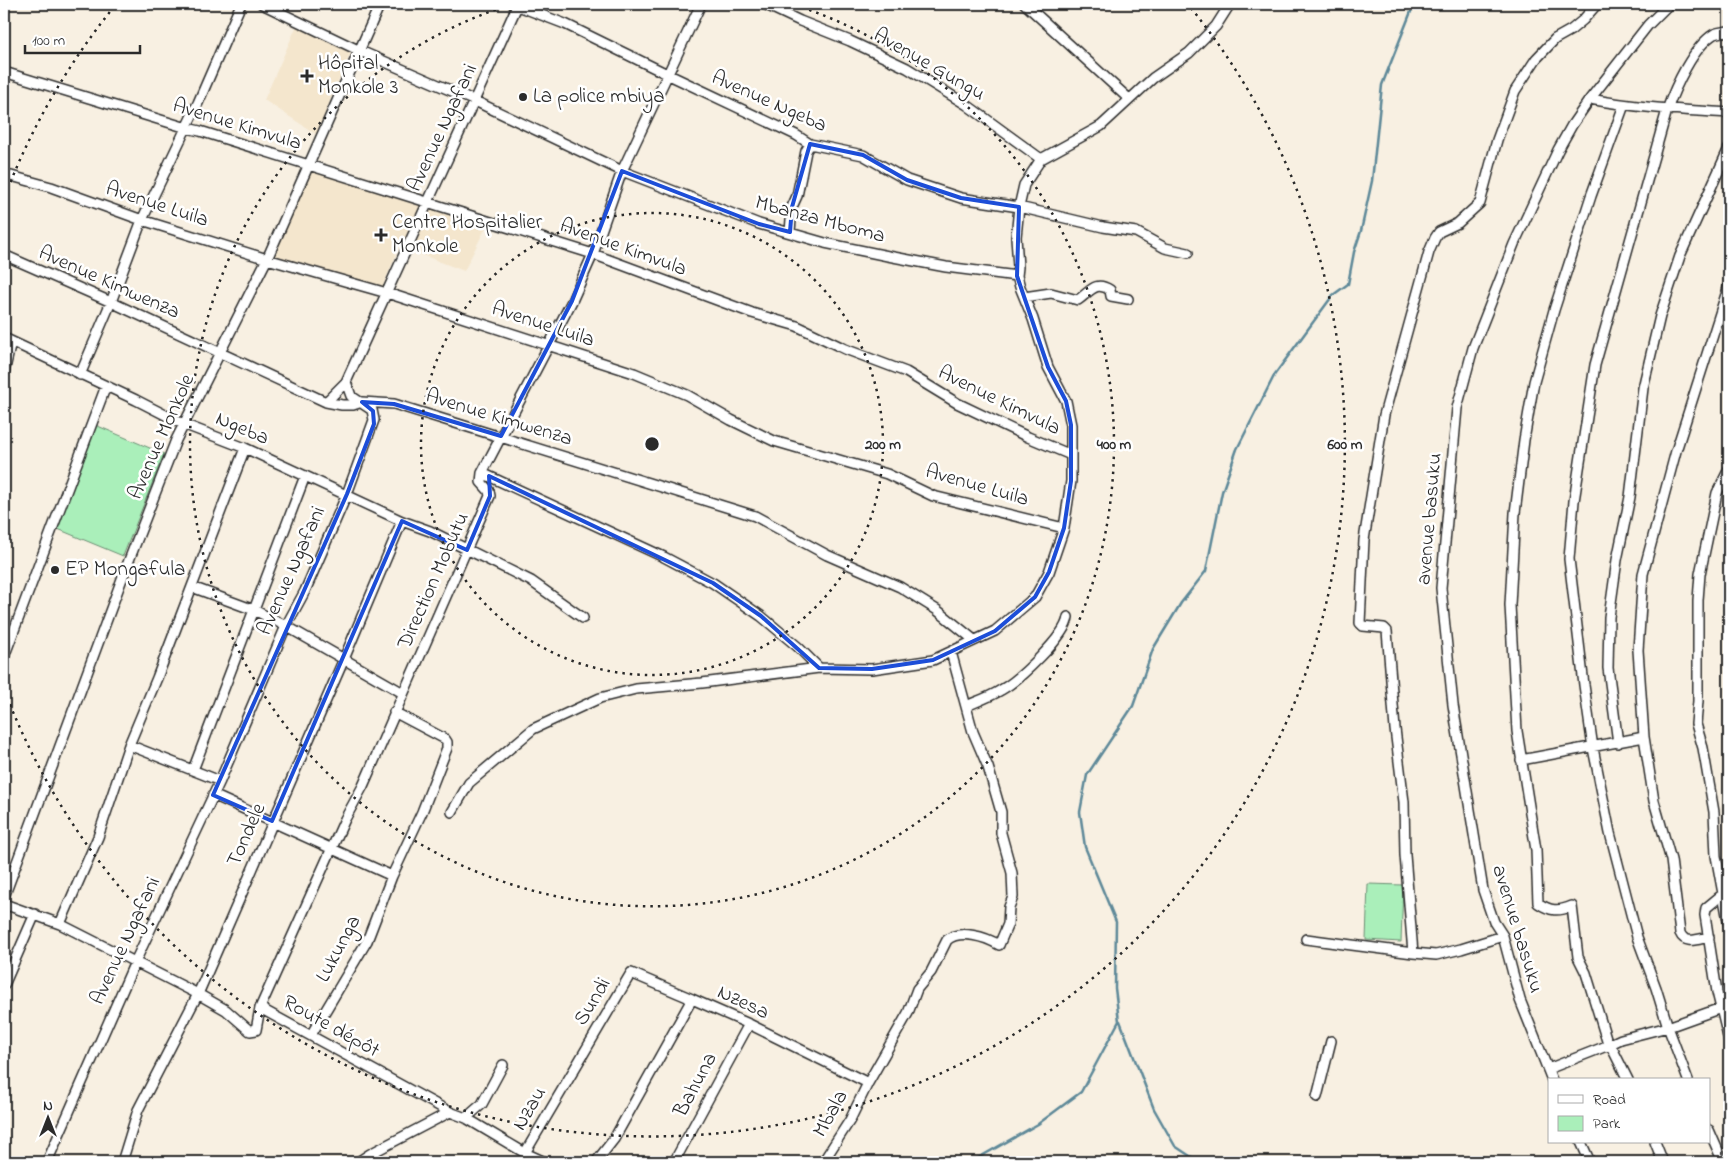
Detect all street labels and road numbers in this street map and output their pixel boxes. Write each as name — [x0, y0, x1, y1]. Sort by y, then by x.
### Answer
street label: Avenue Gungu — [866, 21, 991, 111]
street label: Avenue Ngafani — [400, 59, 488, 198]
street label: Avenue Ngeba — [706, 63, 832, 143]
street label: Avenue Kimvula — [169, 91, 305, 159]
street label: Avenue Luila — [102, 174, 212, 236]
street label: Mbanza Mboma — [752, 188, 888, 252]
street label: Avenue Kimvula — [555, 211, 691, 285]
street label: Avenue Kimwenza — [33, 238, 185, 328]
street label: Avenue Luila — [488, 294, 598, 356]
street label: Avenue Kimvula — [933, 358, 1065, 444]
street label: Avenue Monkole — [121, 369, 203, 505]
street label: Avenue Kimwenza — [422, 381, 576, 455]
street label: Ngeba — [210, 404, 273, 455]
street label: avenue basuku — [1409, 452, 1451, 586]
street label: Avenue Luila — [922, 457, 1032, 515]
street label: Avenue Ngafani — [250, 502, 336, 641]
street label: Direction Mobutu — [390, 508, 478, 655]
street label: Tondele — [220, 798, 274, 872]
street label: avenue basuku — [1483, 861, 1551, 997]
street label: Avenue Ngafani — [83, 872, 171, 1011]
street label: Lukunga — [309, 910, 371, 989]
street label: Sundi — [567, 972, 619, 1032]
street label: Nzesa — [712, 978, 774, 1028]
street label: Route dépôt — [277, 988, 385, 1066]
street label: Bahuna — [666, 1047, 725, 1123]
street label: Nzau — [505, 1081, 555, 1137]
street label: Mbala — [806, 1085, 856, 1143]

